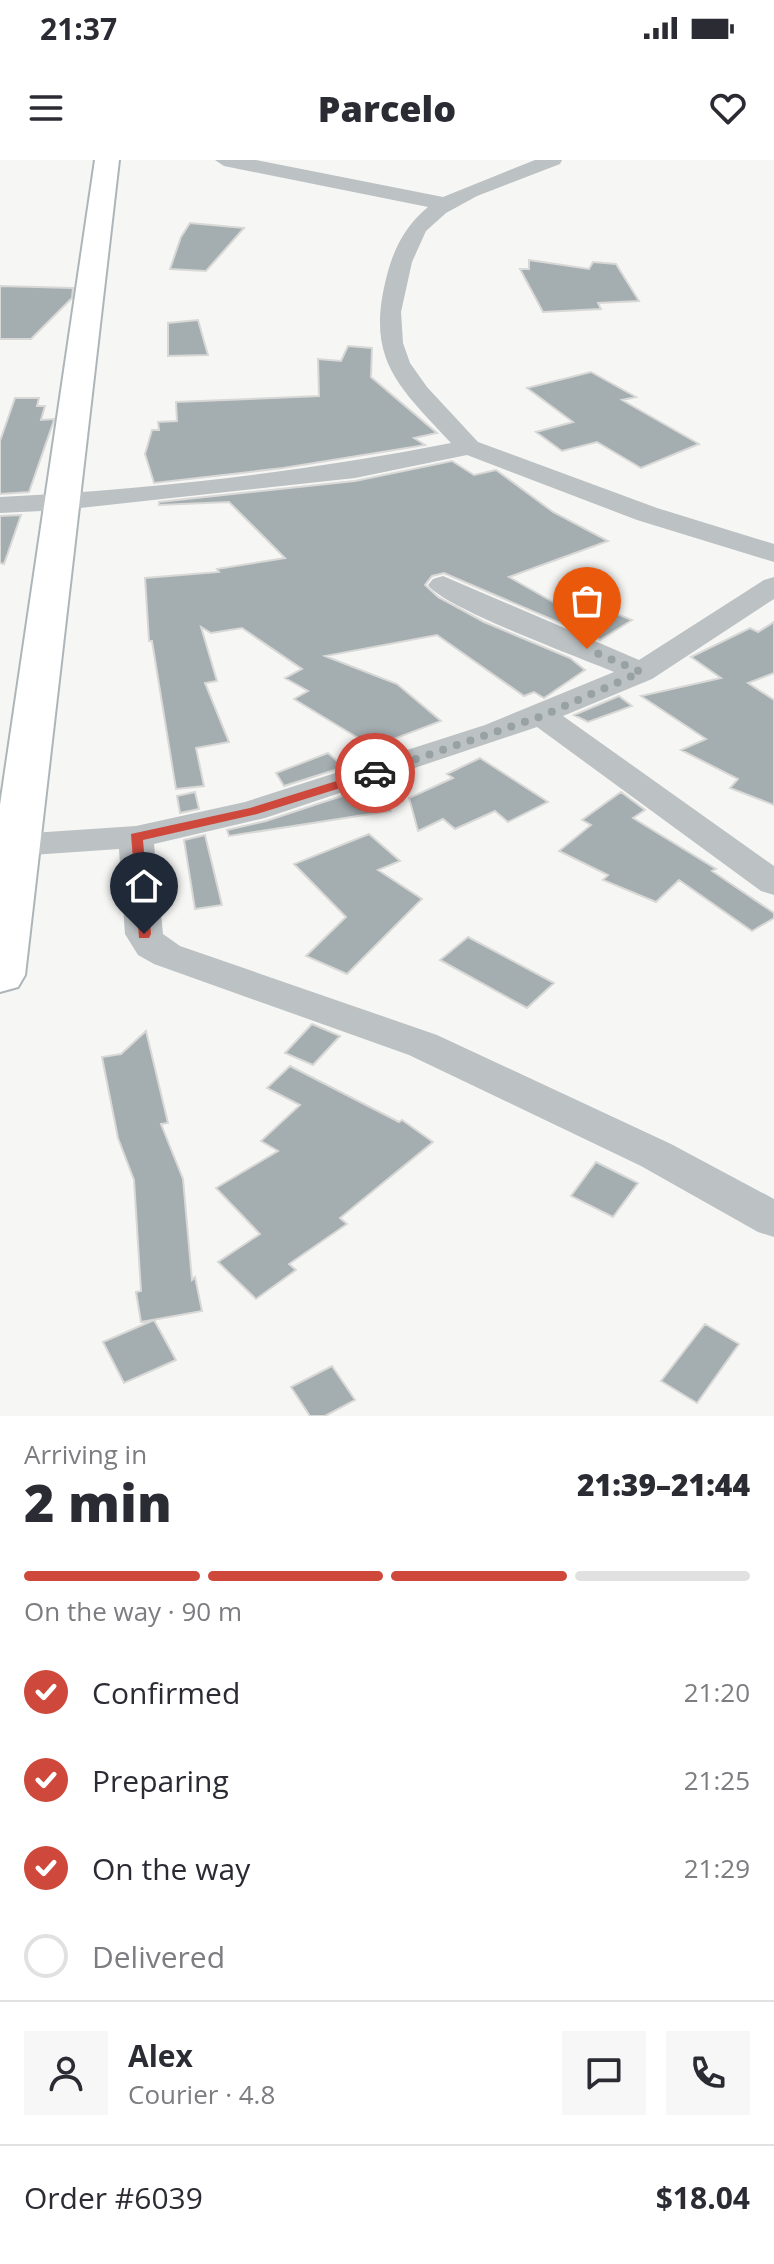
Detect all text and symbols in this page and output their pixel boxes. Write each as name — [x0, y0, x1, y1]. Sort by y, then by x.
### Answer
text: 21:37 — [40, 8, 117, 49]
text: Parcelo — [318, 84, 456, 133]
icon: menu — [24, 86, 68, 130]
icon: heart — [706, 86, 750, 130]
pin — [553, 567, 621, 649]
icon: bag — [565, 579, 609, 623]
courier — [335, 733, 415, 813]
icon: car — [353, 751, 397, 795]
pin — [110, 852, 178, 934]
icon: home — [122, 864, 166, 908]
text: Arriving in — [24, 1436, 147, 1472]
text: 21:39–21:44 — [577, 1464, 750, 1505]
text: 2 min — [24, 1466, 172, 1537]
text: On the way · 90 m — [24, 1593, 242, 1629]
icon: check — [24, 1670, 68, 1714]
text: Confirmed — [92, 1672, 240, 1713]
text: 21:20 — [684, 1674, 750, 1710]
icon: check — [24, 1758, 68, 1802]
text: Preparing — [92, 1760, 229, 1801]
text: 21:25 — [684, 1762, 750, 1798]
icon: check — [24, 1846, 68, 1890]
text: On the way — [92, 1848, 250, 1889]
text: 21:29 — [684, 1850, 750, 1886]
text: Delivered — [92, 1936, 225, 1977]
button: person — [24, 2031, 108, 2115]
button: chat — [562, 2031, 646, 2115]
button: phone — [666, 2031, 750, 2115]
text: Alex — [128, 2035, 193, 2076]
text: Courier · 4.8 — [128, 2076, 275, 2112]
text: Order #6039 — [24, 2177, 203, 2218]
text: $18.04 — [656, 2177, 750, 2218]

